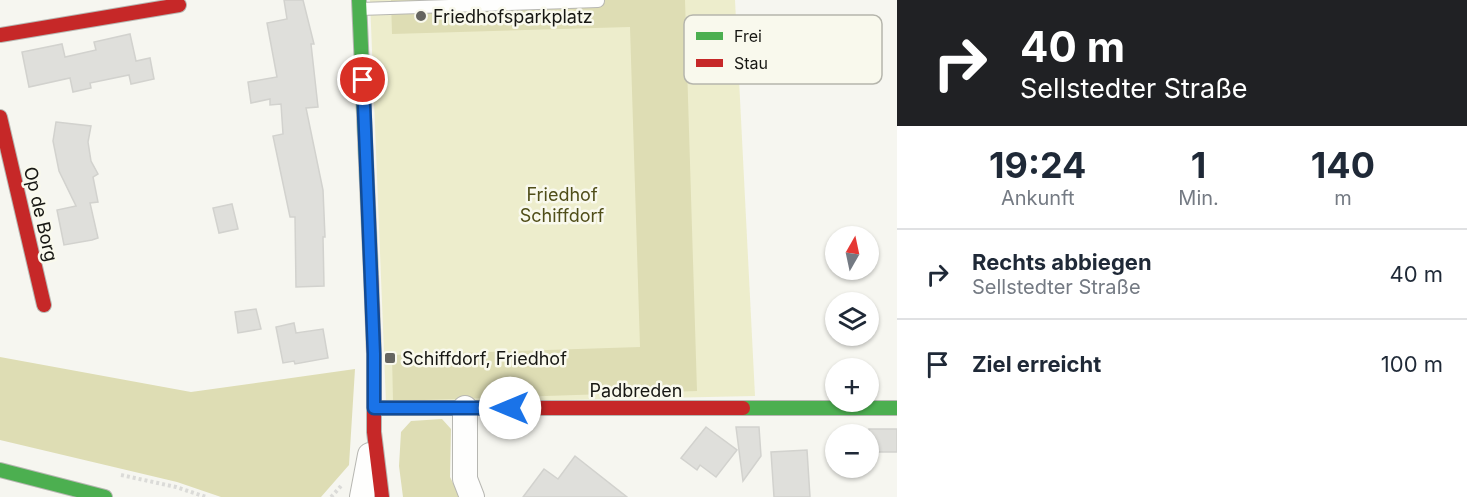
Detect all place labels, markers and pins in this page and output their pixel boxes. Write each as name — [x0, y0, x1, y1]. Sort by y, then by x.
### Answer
place label: Friedhofsparkplatz — [433, 6, 593, 27]
marker: Friedhofsparkplatz — [414, 9, 428, 23]
pin — [337, 54, 388, 105]
place label: Schiffdorf, Friedhof — [402, 348, 567, 369]
marker: Schiffdorf, Friedhof — [383, 351, 397, 365]

